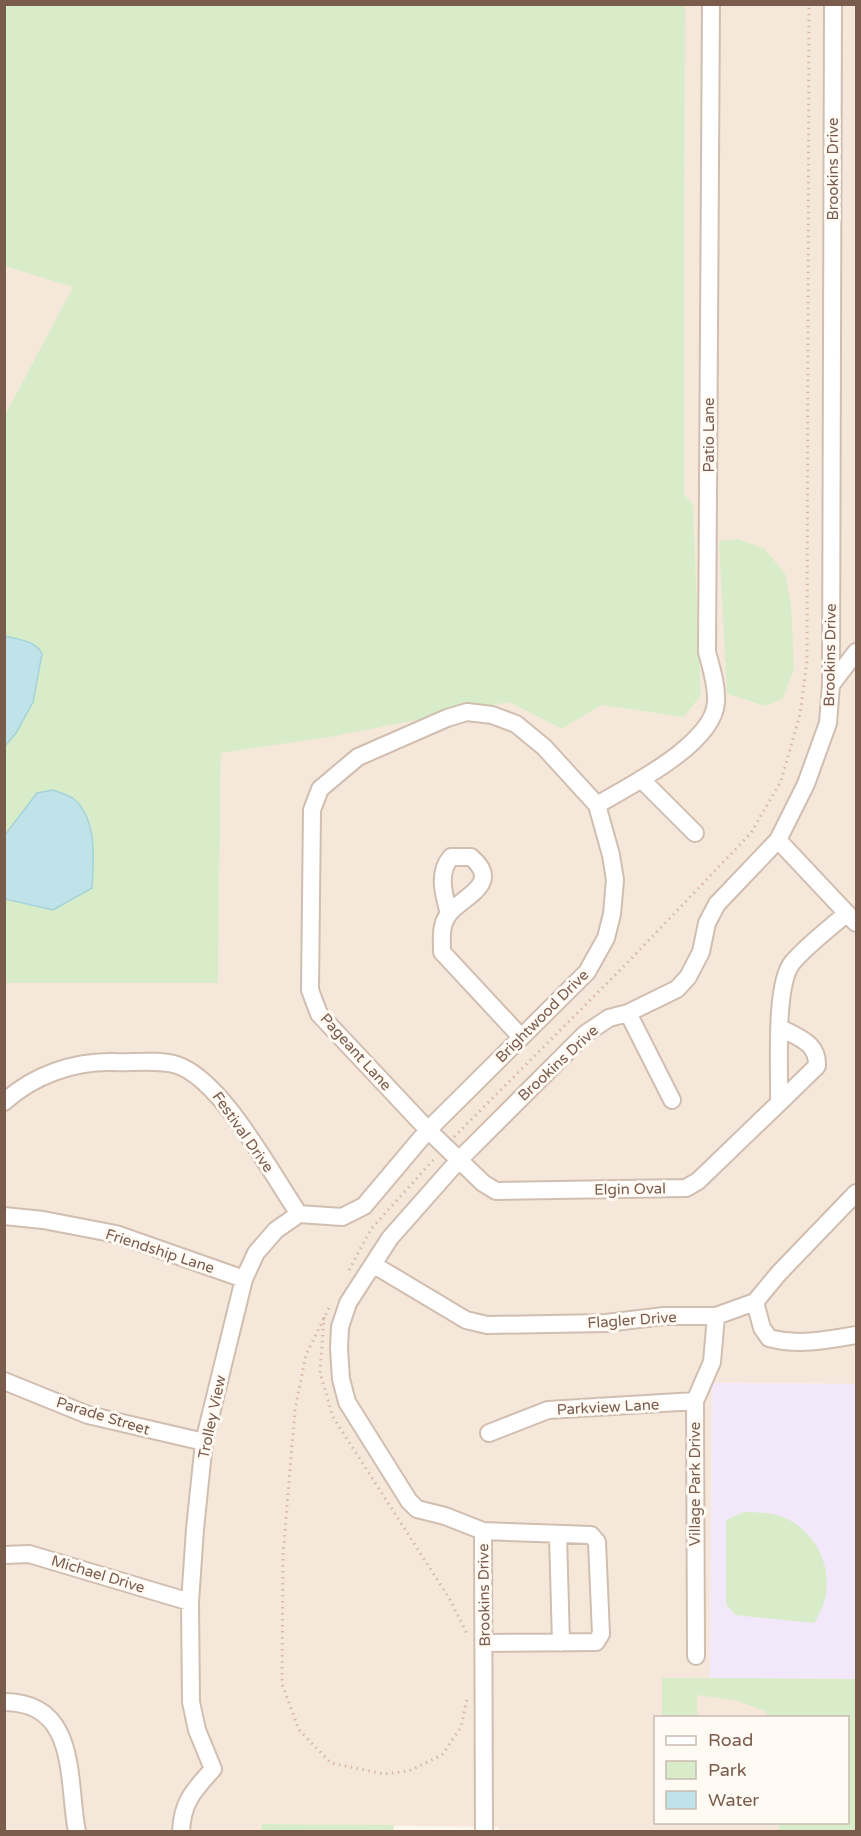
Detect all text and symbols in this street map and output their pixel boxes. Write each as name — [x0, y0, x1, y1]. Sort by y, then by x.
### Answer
street label: Brookins Drive — [824, 117, 842, 221]
street label: Patio Lane — [700, 397, 718, 473]
street label: Brookins Drive — [820, 603, 840, 707]
street label: Brightwood Drive — [492, 966, 592, 1066]
street label: Pageant Lane — [317, 1010, 395, 1094]
street label: Brookins Drive — [514, 1021, 602, 1105]
street label: Festival Drive — [209, 1088, 277, 1176]
street label: Elgin Oval — [594, 1179, 666, 1199]
street label: Friendship Lane — [103, 1225, 217, 1277]
street label: Flagler Drive — [587, 1308, 677, 1332]
street label: Trolley View — [194, 1373, 230, 1460]
street label: Parade Street — [54, 1393, 152, 1439]
street label: Parkview Lane — [556, 1395, 660, 1419]
street label: Village Park Drive — [686, 1422, 704, 1546]
street label: Brookins Drive — [474, 1543, 494, 1647]
street label: Michael Drive — [49, 1551, 147, 1597]
legend — [654, 1716, 849, 1824]
text: Road — [708, 1729, 753, 1751]
text: Park — [708, 1759, 747, 1781]
text: Water — [708, 1789, 759, 1811]

